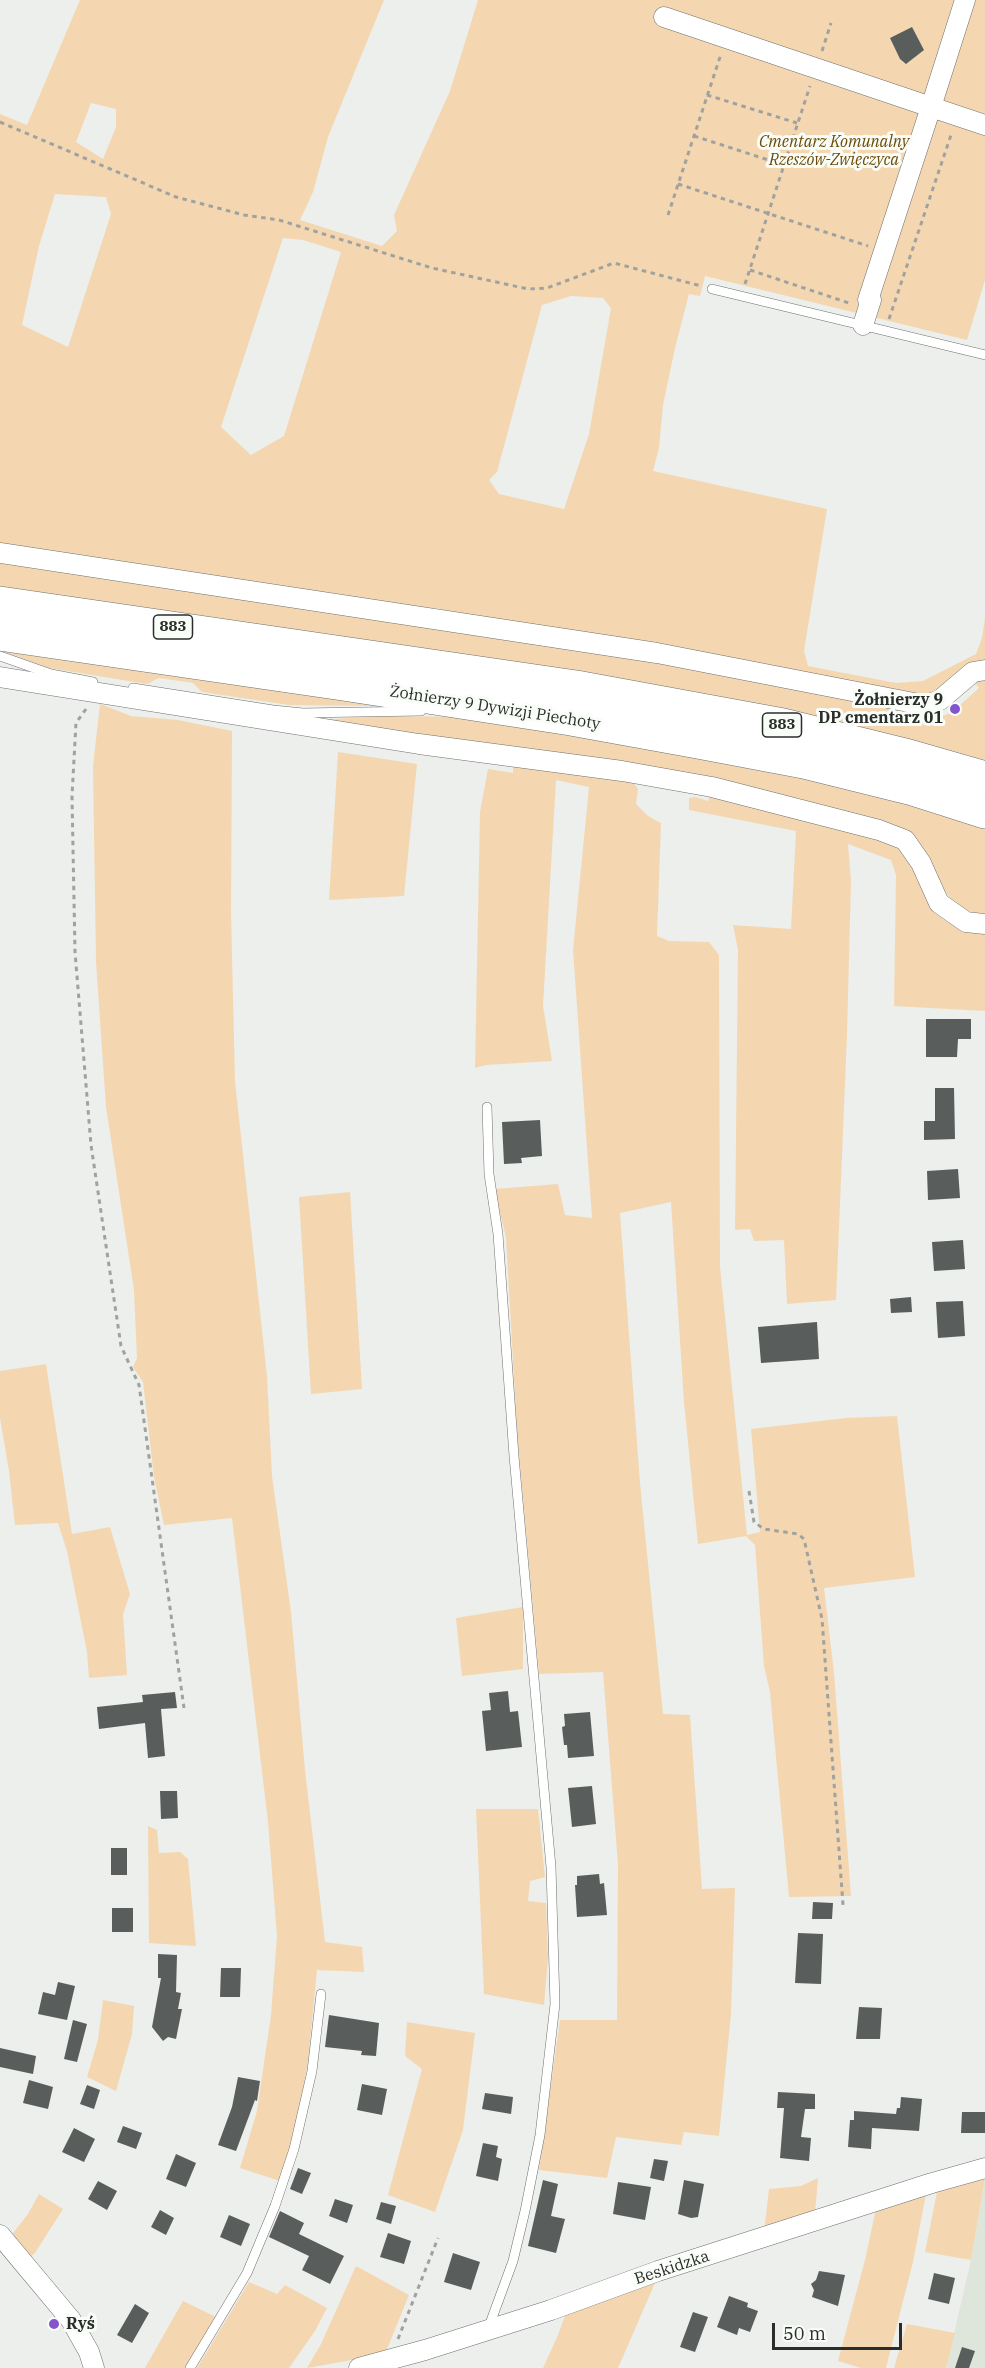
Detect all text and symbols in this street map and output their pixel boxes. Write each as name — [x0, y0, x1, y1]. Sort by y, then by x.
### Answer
park label: Cmentarz Komunalny Rzeszów-Zwięczyca — [759, 132, 909, 170]
road number: 883 — [154, 615, 192, 639]
street label: Żołnierzy 9 Dywizji Piechoty — [388, 682, 602, 734]
place label: Żołnierzy 9 DP cmentarz 01 — [818, 690, 943, 728]
marker: Żołnierzy 9 DP cmentarz 01 — [948, 702, 962, 716]
road number: 883 — [762, 713, 802, 737]
street label: Beskidzka — [632, 2247, 712, 2289]
scale bar — [775, 2311, 906, 2349]
place label: Ryś — [66, 2314, 95, 2334]
marker: Ryś — [47, 2317, 61, 2331]
text: 50 m — [783, 2322, 826, 2345]

